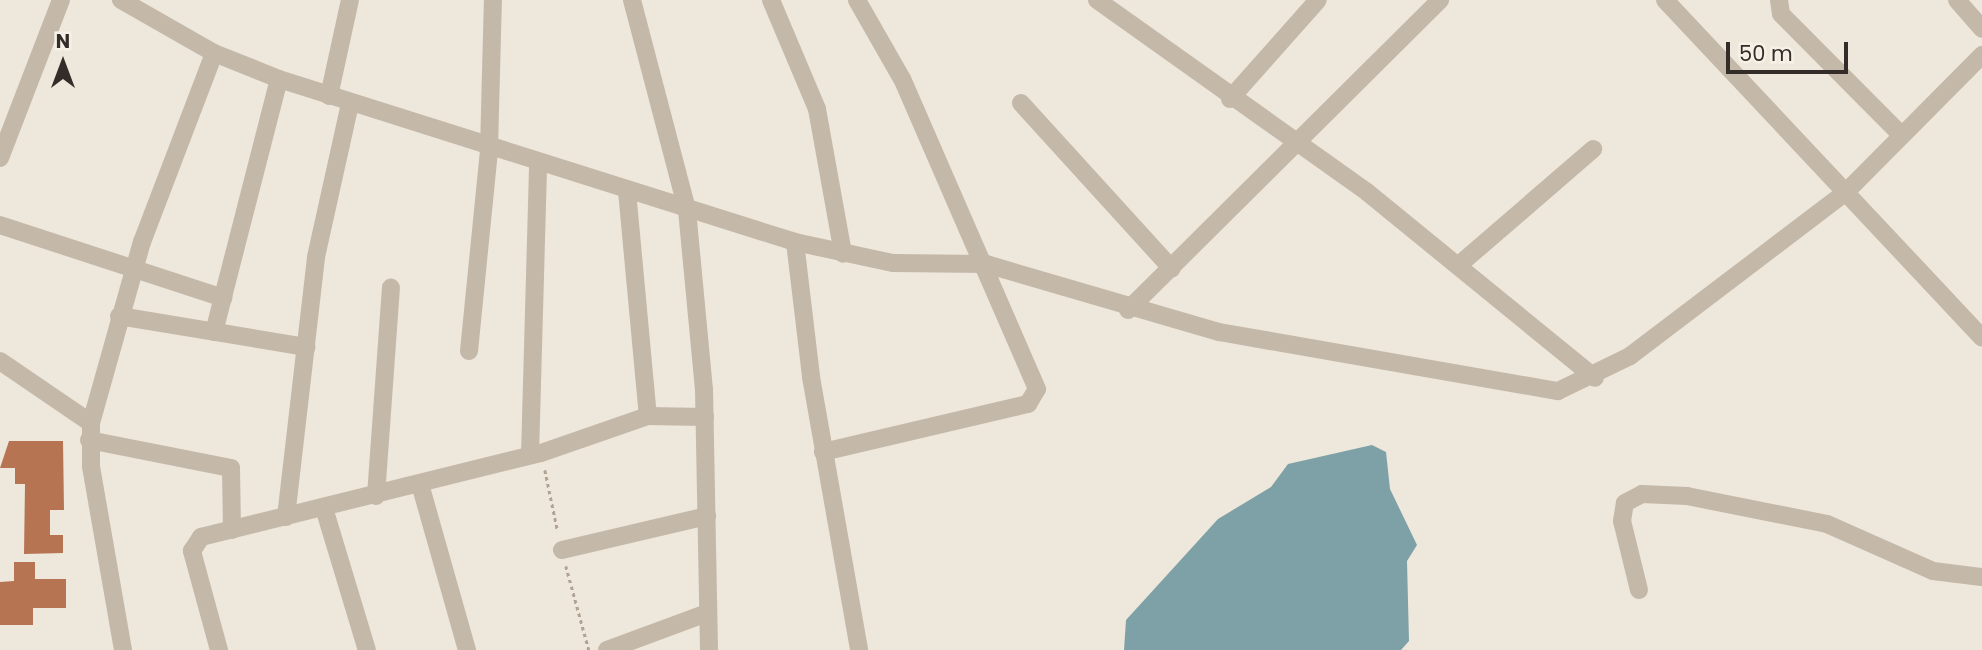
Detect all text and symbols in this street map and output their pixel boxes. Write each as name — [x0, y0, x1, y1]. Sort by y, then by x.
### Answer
north arrow — [28, 28, 98, 98]
text: N — [56, 28, 70, 55]
scale bar — [1730, 28, 1853, 72]
text: 50 m — [1739, 39, 1793, 68]

